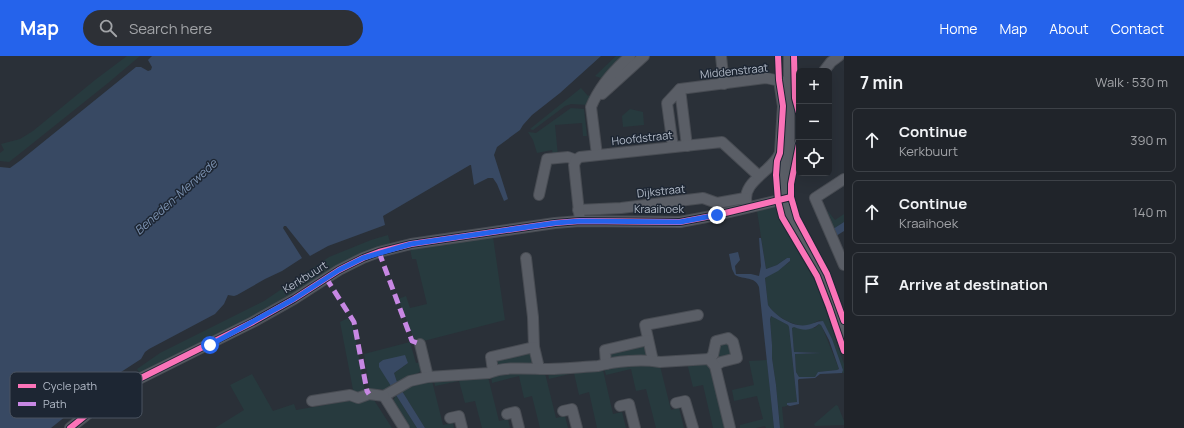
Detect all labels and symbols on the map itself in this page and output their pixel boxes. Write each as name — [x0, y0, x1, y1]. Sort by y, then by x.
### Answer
street label: Middenstraat — [699, 59, 769, 82]
street label: Hoofdstraat — [611, 127, 673, 148]
water label: Beneden-Merwede — [131, 154, 221, 238]
street label: Dijkstraat — [636, 181, 686, 201]
street label: Kraaihoek — [634, 201, 685, 216]
route end — [708, 206, 726, 224]
street label: Kerkbuurt — [280, 257, 330, 296]
route start — [201, 336, 219, 354]
legend — [10, 372, 142, 418]
text: Cycle path — [43, 378, 97, 393]
text: Path — [43, 396, 66, 411]

